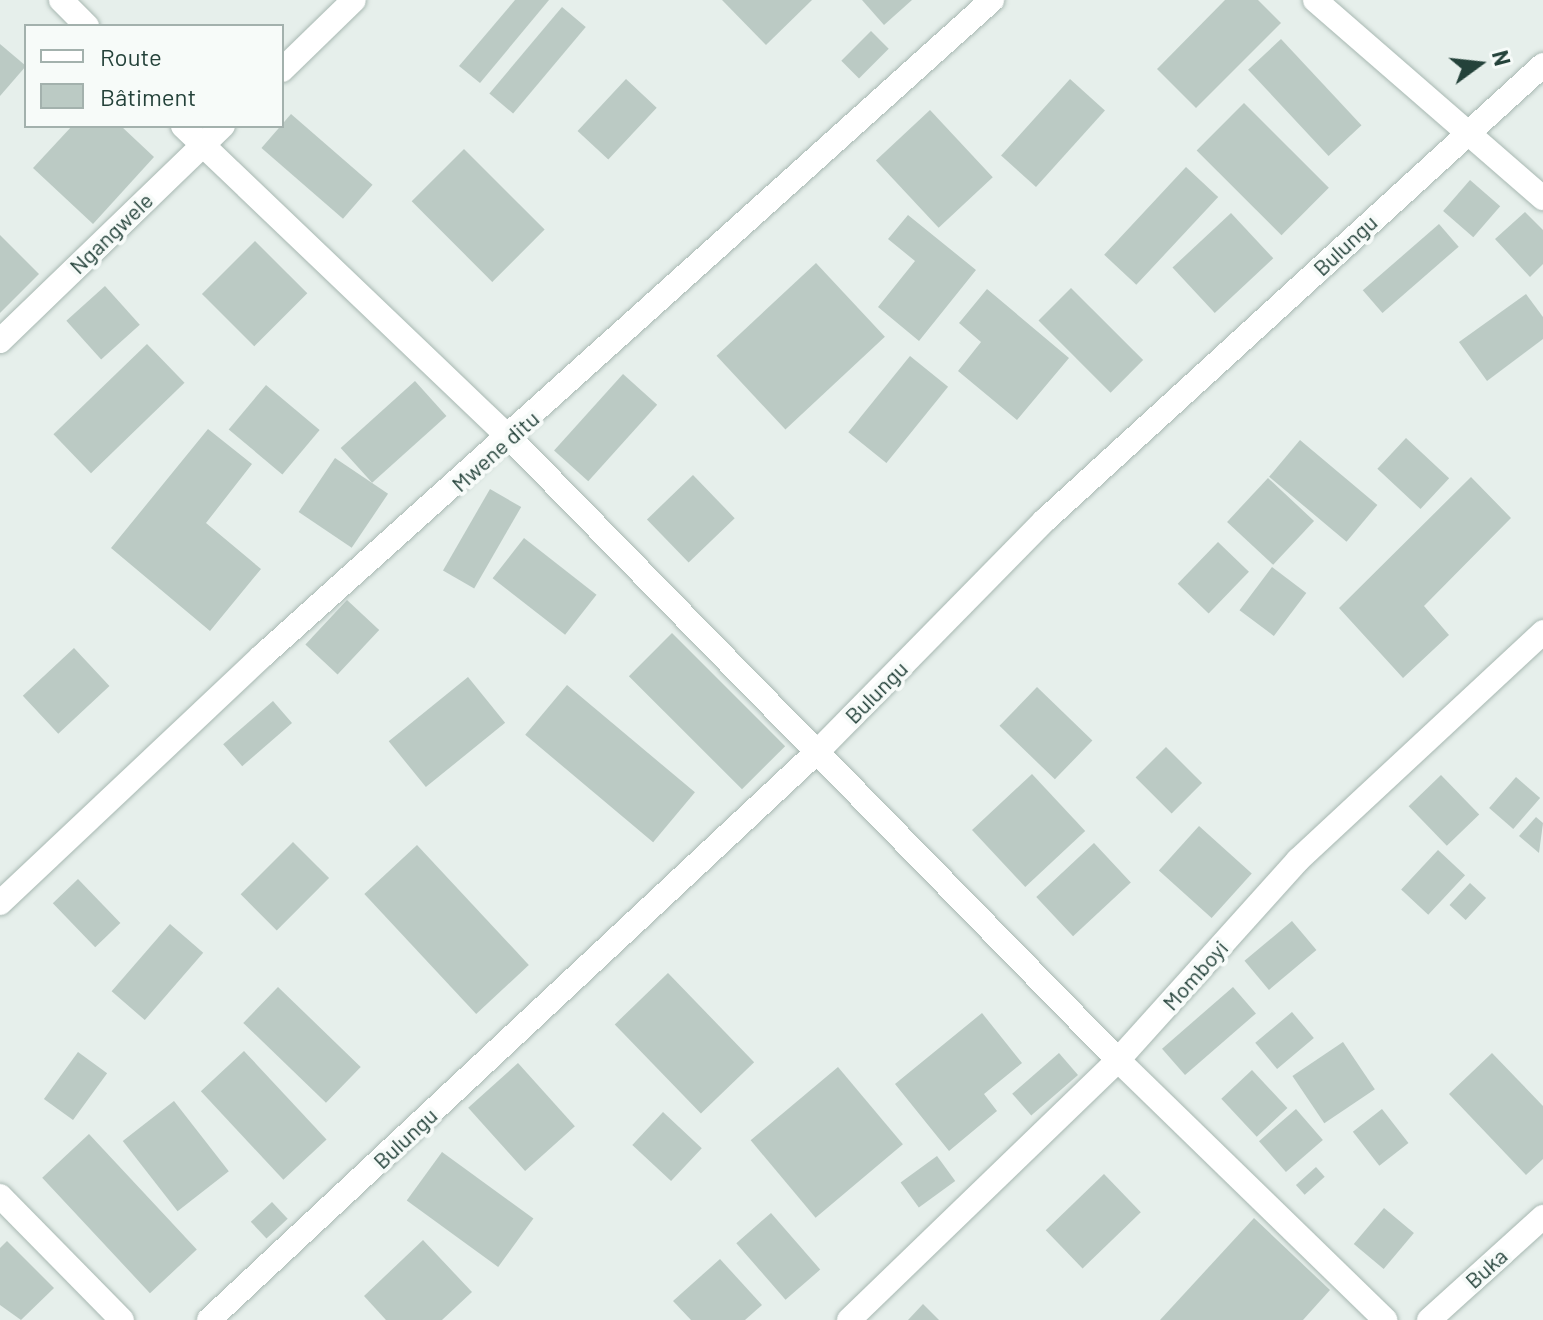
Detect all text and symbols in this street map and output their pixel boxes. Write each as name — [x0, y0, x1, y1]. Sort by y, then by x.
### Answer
legend — [24, 24, 284, 128]
north arrow — [1439, 24, 1519, 104]
text: Route — [100, 42, 162, 71]
text: N — [1488, 47, 1517, 68]
text: Bâtiment — [100, 82, 196, 111]
street label: Ngangwele — [64, 187, 158, 279]
street label: Bulungu — [1308, 209, 1382, 281]
street label: Mwene ditu — [446, 405, 544, 497]
street label: Bulungu — [839, 655, 913, 729]
street label: Momboyi — [1157, 935, 1233, 1015]
street label: Bulungu — [368, 1102, 442, 1174]
street label: Buka — [1460, 1242, 1512, 1294]

